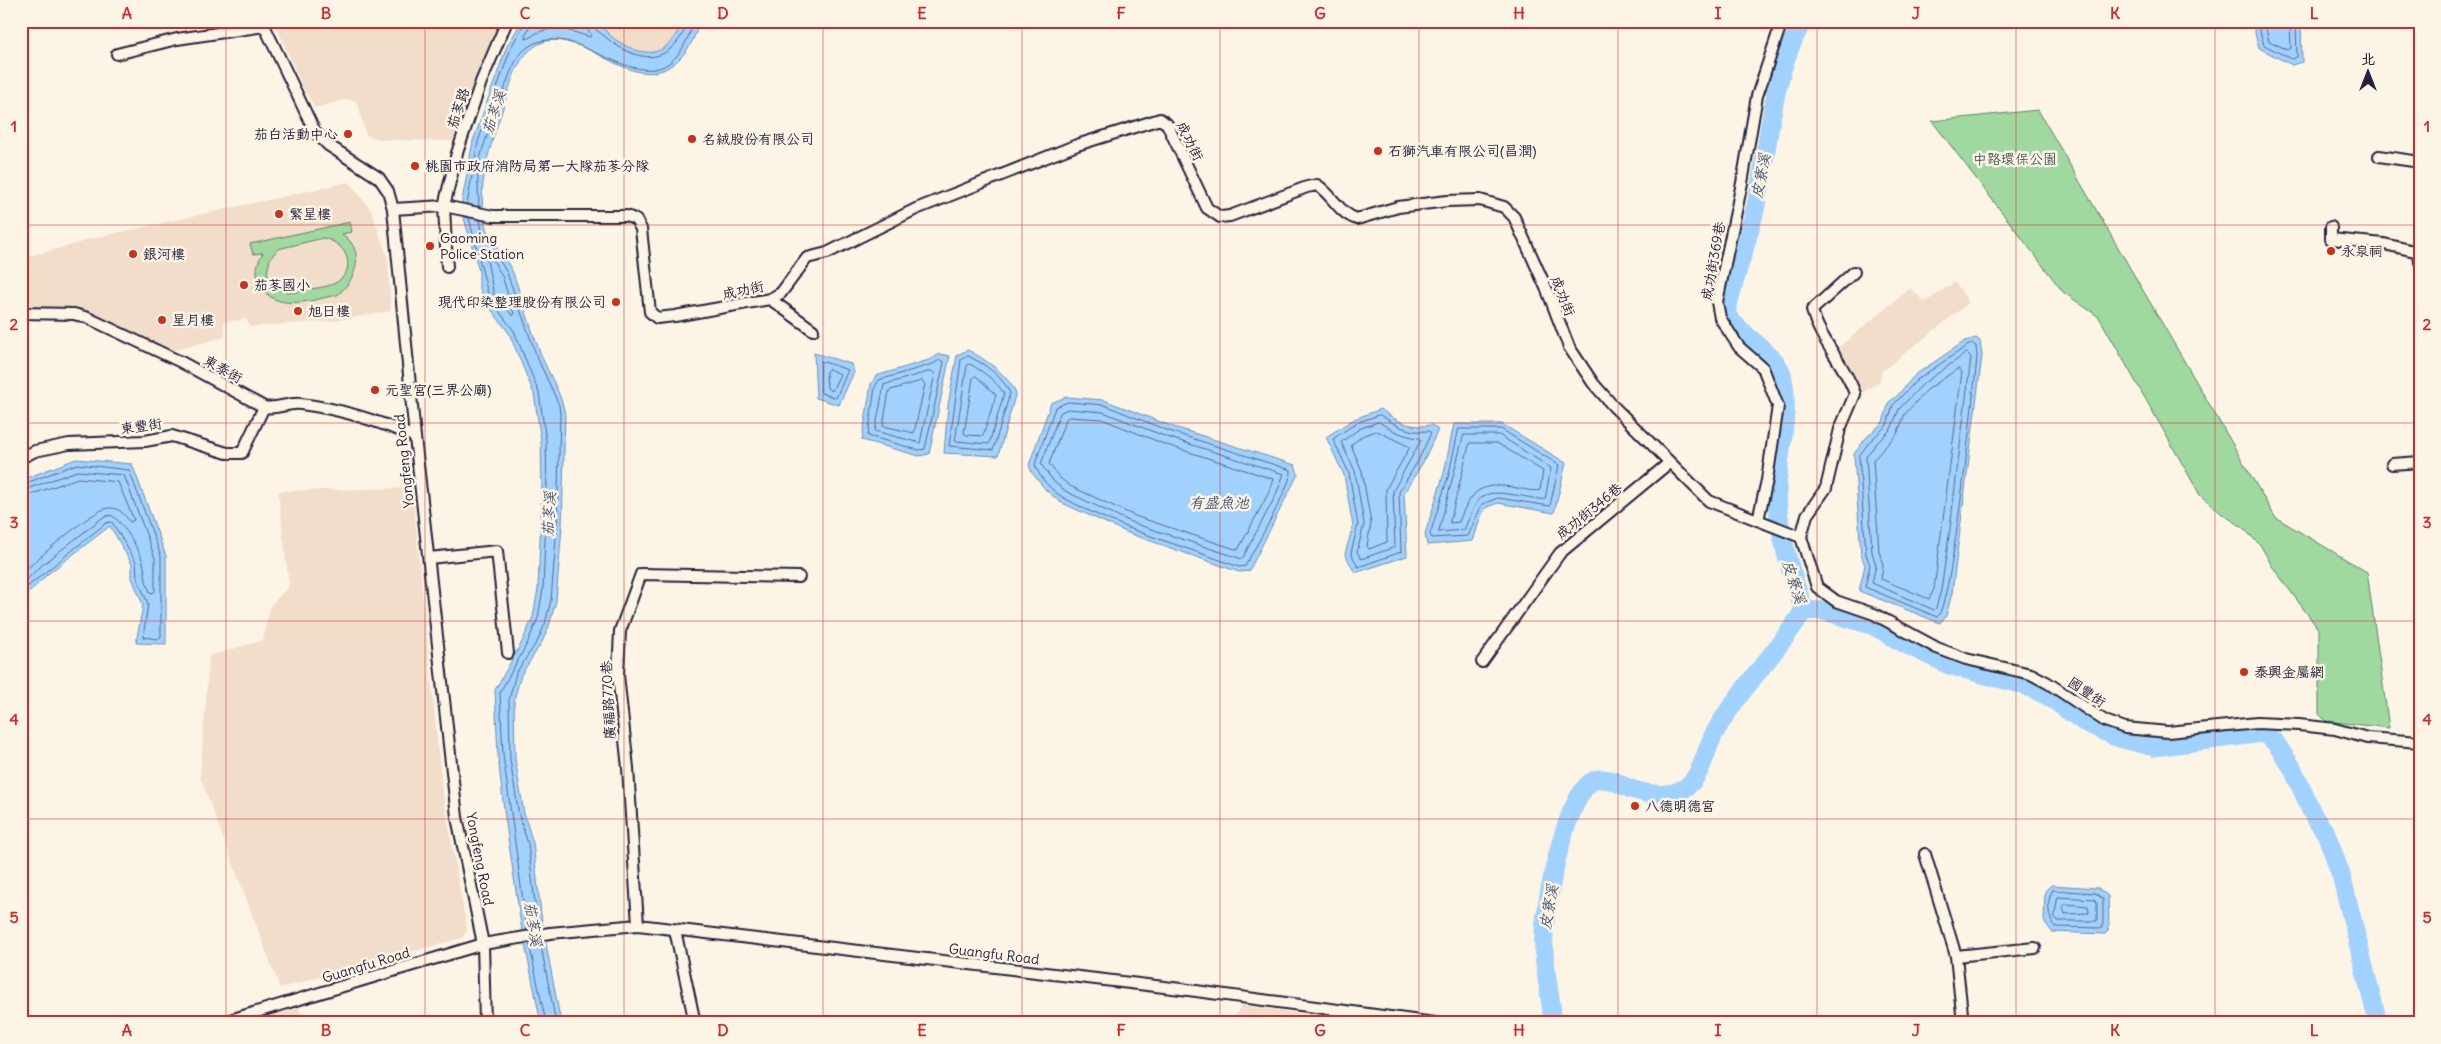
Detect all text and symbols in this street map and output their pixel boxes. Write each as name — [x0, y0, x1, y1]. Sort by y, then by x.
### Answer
text: A — [122, 3, 132, 23]
text: B — [321, 3, 332, 23]
text: C — [520, 3, 531, 23]
text: D — [717, 3, 729, 23]
text: E — [917, 3, 927, 23]
text: F — [1116, 3, 1126, 23]
text: G — [1314, 3, 1326, 23]
text: H — [1513, 3, 1525, 23]
text: I — [1715, 3, 1722, 23]
text: J — [1912, 3, 1921, 23]
text: K — [2110, 3, 2120, 23]
text: L — [2310, 3, 2319, 23]
north arrow — [2344, 48, 2394, 98]
text: 北 — [2361, 50, 2375, 68]
street label: 茄苳路 — [443, 85, 473, 131]
water label: 茄苳溪 — [478, 87, 510, 136]
text: 1 — [11, 116, 17, 136]
text: 1 — [2424, 116, 2430, 136]
street label: 成功街 — [1172, 118, 1208, 164]
place label: 茄白活動中心 — [254, 125, 338, 143]
marker: 茄白活動中心 — [342, 128, 354, 140]
place label: 名絨股份有限公司 — [702, 130, 814, 148]
marker: 名絨股份有限公司 — [686, 133, 698, 145]
place label: 石獅汽車有限公司(昌潤) — [1388, 142, 1536, 160]
marker: 石獅汽車有限公司(昌潤) — [1372, 145, 1384, 157]
park label: 中路環保公園 — [1973, 150, 2057, 168]
water label: 皮寮溪 — [1747, 151, 1774, 200]
place label: 桃園市政府消防局第一大隊茄苳分隊 — [425, 157, 649, 175]
marker: 桃園市政府消防局第一大隊茄苳分隊 — [409, 160, 421, 172]
place label: 繁星樓 — [289, 205, 331, 223]
marker: 繁星樓 — [273, 208, 285, 220]
street label: 成功街369巷 — [1697, 219, 1729, 302]
place label: Gaoming Police Station — [440, 229, 524, 263]
marker: Gaoming Police Station — [424, 240, 436, 252]
place label: 永泉祠 — [2341, 242, 2383, 260]
place label: 銀河樓 — [143, 245, 185, 263]
marker: 永泉祠 — [2325, 245, 2337, 257]
marker: 銀河樓 — [127, 248, 139, 260]
street label: 成功街 — [1547, 273, 1579, 319]
place label: 茄苳國小 — [254, 276, 310, 294]
street label: 成功街 — [721, 277, 765, 303]
marker: 茄苳國小 — [238, 279, 250, 291]
place label: 現代印染整理股份有限公司 — [438, 293, 606, 311]
marker: 現代印染整理股份有限公司 — [610, 296, 622, 308]
place label: 旭日樓 — [308, 302, 350, 320]
marker: 旭日樓 — [292, 305, 304, 317]
place label: 星月樓 — [172, 311, 214, 329]
text: 2 — [10, 314, 19, 334]
marker: 星月樓 — [156, 314, 168, 326]
text: 2 — [2423, 314, 2432, 334]
street label: 東泰街 — [200, 351, 246, 387]
place label: 元聖宮(三界公廟) — [385, 381, 491, 399]
marker: 元聖宮(三界公廟) — [369, 384, 381, 396]
street label: Yongfeng Road — [390, 413, 418, 509]
street label: 東豐街 — [119, 414, 163, 438]
street label: 成功街346巷 — [1552, 478, 1627, 543]
water label: 茄苳溪 — [538, 490, 559, 537]
water label: 有盛魚池 — [1189, 493, 1250, 512]
text: 3 — [9, 512, 19, 532]
text: 3 — [2422, 512, 2432, 532]
water label: 皮寮溪 — [1778, 558, 1811, 607]
street label: 廣福路770巷 — [597, 659, 619, 740]
place label: 泰興金屬網 — [2254, 663, 2324, 681]
marker: 泰興金屬網 — [2238, 666, 2250, 678]
street label: 國豐街 — [2065, 673, 2109, 711]
text: 4 — [9, 709, 19, 729]
text: 4 — [2422, 709, 2432, 729]
place label: 八德明德宮 — [1645, 797, 1715, 815]
marker: 八德明德宮 — [1629, 800, 1641, 812]
street label: Yongfeng Road — [462, 811, 498, 907]
water label: 皮寮溪 — [1535, 882, 1562, 931]
water label: 茄苳溪 — [521, 900, 547, 949]
text: 5 — [9, 907, 19, 927]
text: 5 — [2422, 907, 2432, 927]
street label: Guangfu Road — [948, 940, 1040, 968]
street label: Guangfu Road — [320, 943, 412, 987]
text: A — [122, 1020, 132, 1040]
text: B — [321, 1020, 332, 1040]
text: C — [520, 1020, 531, 1040]
text: D — [717, 1020, 729, 1040]
text: E — [917, 1020, 927, 1040]
text: F — [1116, 1020, 1126, 1040]
text: G — [1314, 1020, 1326, 1040]
text: H — [1513, 1020, 1525, 1040]
text: I — [1715, 1020, 1722, 1040]
text: J — [1912, 1020, 1921, 1040]
text: K — [2110, 1020, 2120, 1040]
text: L — [2310, 1020, 2319, 1040]

